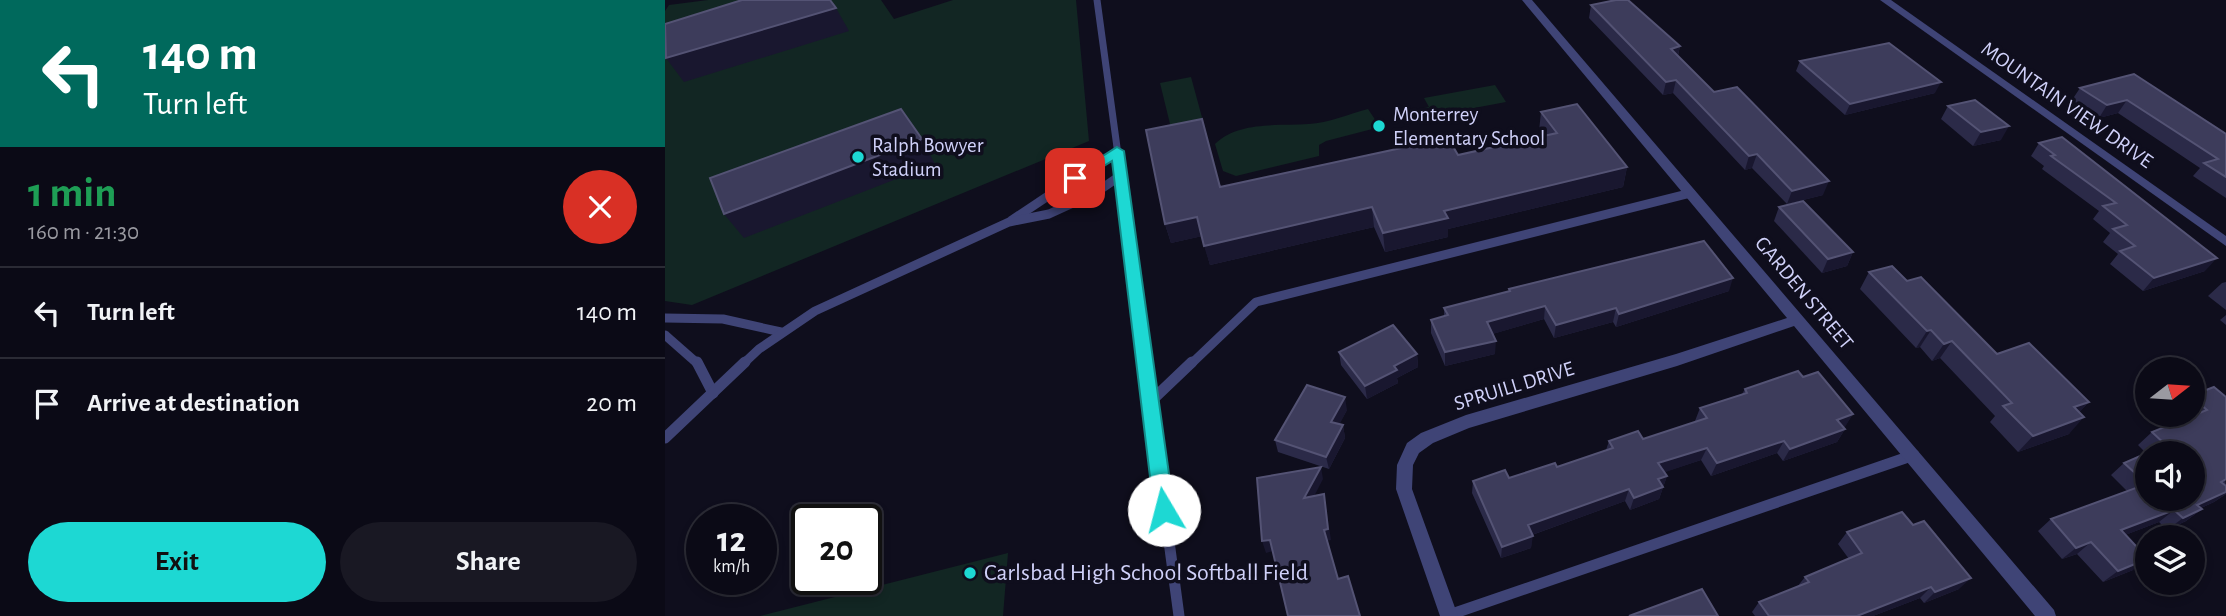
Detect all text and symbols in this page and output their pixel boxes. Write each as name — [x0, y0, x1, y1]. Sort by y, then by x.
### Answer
icon: left — [28, 28, 119, 119]
text: 140 m — [143, 30, 258, 79]
street label: MOUNTAIN VIEW DRIVE — [1977, 38, 2157, 172]
text: Turn left — [143, 88, 247, 120]
place label: Monterrey Elementary School — [1393, 104, 1545, 149]
marker: Monterrey Elementary School — [1371, 118, 1387, 134]
place label: Ralph Bowyer Stadium — [872, 135, 984, 180]
pin — [1045, 148, 1105, 208]
marker: Ralph Bowyer Stadium — [850, 149, 866, 165]
icon: arrive — [1056, 159, 1094, 197]
button: close — [563, 170, 637, 244]
text: 1 min — [28, 172, 117, 214]
text: 160 m · 21:30 — [28, 221, 139, 244]
street label: GARDEN STREET — [1751, 233, 1857, 353]
icon: left — [28, 294, 66, 332]
text: Turn left — [87, 299, 175, 325]
text: 140 m — [577, 299, 637, 325]
north arrow — [2135, 357, 2205, 427]
map controls — [2135, 357, 2205, 595]
street label: SPRUILL DRIVE — [1452, 358, 1576, 414]
icon: arrive — [28, 385, 66, 423]
text: Arrive at destination — [87, 390, 300, 416]
text: 20 m — [586, 390, 637, 416]
button: sound — [2135, 441, 2205, 511]
position arrow — [1127, 473, 1201, 547]
speed limit sign: 20 — [791, 504, 882, 595]
button: Exit — [28, 522, 326, 602]
button: Share — [340, 522, 637, 602]
text: 12 — [717, 523, 746, 558]
button: layers — [2135, 525, 2205, 595]
text: km/h — [713, 558, 750, 576]
place label: Carlsbad High School Softball Field — [984, 561, 1308, 585]
marker: Carlsbad High School Softball Field — [962, 565, 978, 581]

